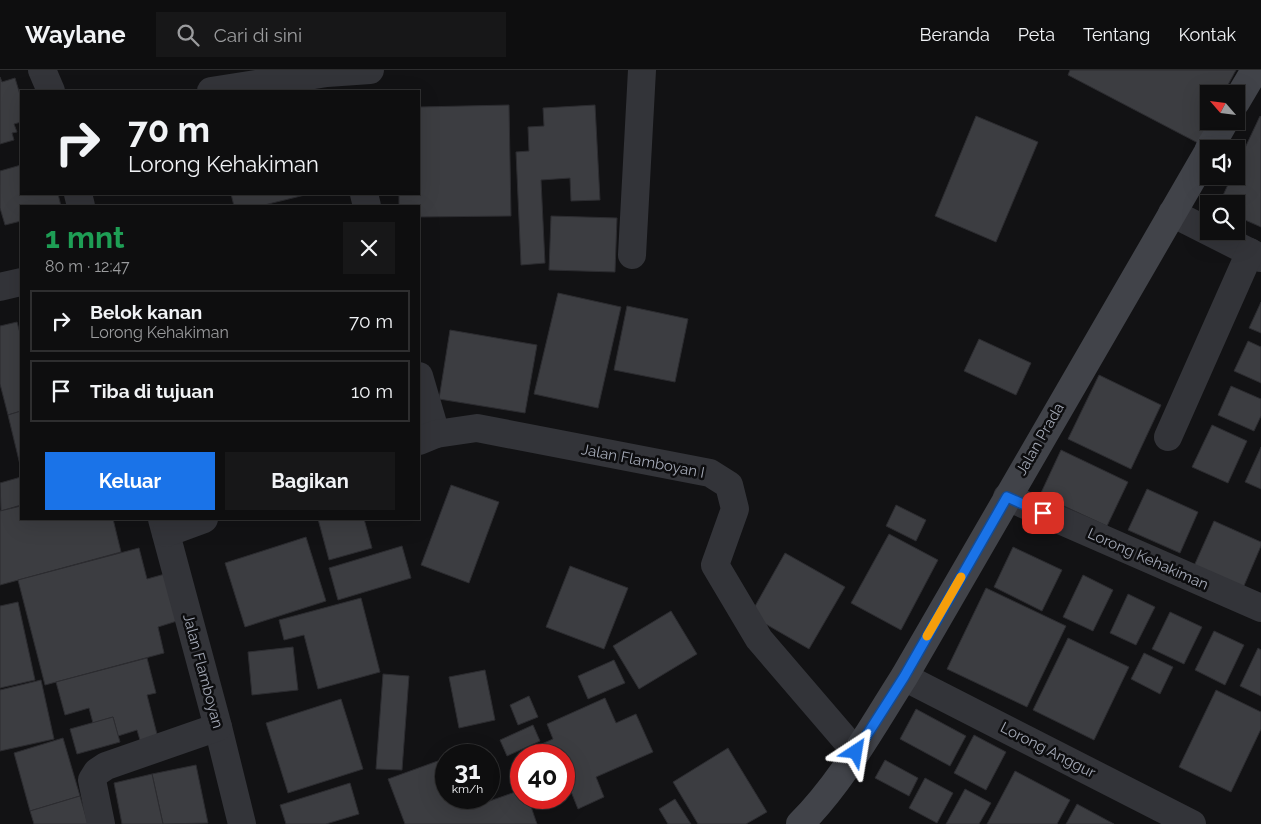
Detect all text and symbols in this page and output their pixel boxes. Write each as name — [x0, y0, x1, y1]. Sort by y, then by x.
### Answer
search box — [156, 12, 506, 57]
text: Waylane — [25, 20, 126, 49]
icon: search — [174, 21, 202, 49]
text: Cari di sini — [214, 24, 302, 46]
text: Beranda — [920, 24, 990, 45]
text: Peta — [1018, 24, 1055, 45]
text: Tentang — [1083, 24, 1150, 45]
text: Kontak — [1178, 24, 1236, 45]
north arrow — [1200, 85, 1245, 130]
map controls — [1200, 85, 1245, 240]
text: 70 m — [128, 109, 210, 150]
icon: right — [45, 110, 110, 175]
button: sound — [1200, 140, 1245, 185]
text: Lorong Kehakiman — [128, 151, 319, 177]
button: search — [1200, 195, 1245, 240]
text: 1 mnt — [45, 220, 125, 255]
button: close — [343, 222, 395, 274]
text: 80 m · 12:47 — [45, 257, 130, 276]
text: Belok kanan — [90, 301, 202, 323]
icon: right — [47, 307, 75, 335]
text: 70 m — [349, 310, 393, 332]
text: Lorong Kehakiman — [90, 323, 229, 342]
icon: arrive — [47, 377, 75, 405]
text: Tiba di tujuan — [90, 380, 214, 402]
text: 10 m — [351, 380, 393, 402]
street label: Jalan Prada — [1012, 400, 1068, 478]
street label: Jalan Flamboyan I — [580, 440, 706, 482]
button: Keluar — [45, 452, 215, 510]
button: Bagikan — [225, 452, 395, 510]
pin — [1022, 492, 1064, 534]
icon: arrive — [1029, 499, 1057, 527]
street label: Lorong Kehakiman — [1085, 524, 1211, 594]
street label: Jalan Flamboyan — [179, 612, 227, 730]
street label: Lorong Anggur — [997, 718, 1099, 782]
position arrow — [829, 725, 881, 777]
speed limit sign: 40 — [510, 744, 575, 809]
text: 31 — [454, 755, 481, 785]
text: km/h — [452, 782, 483, 796]

